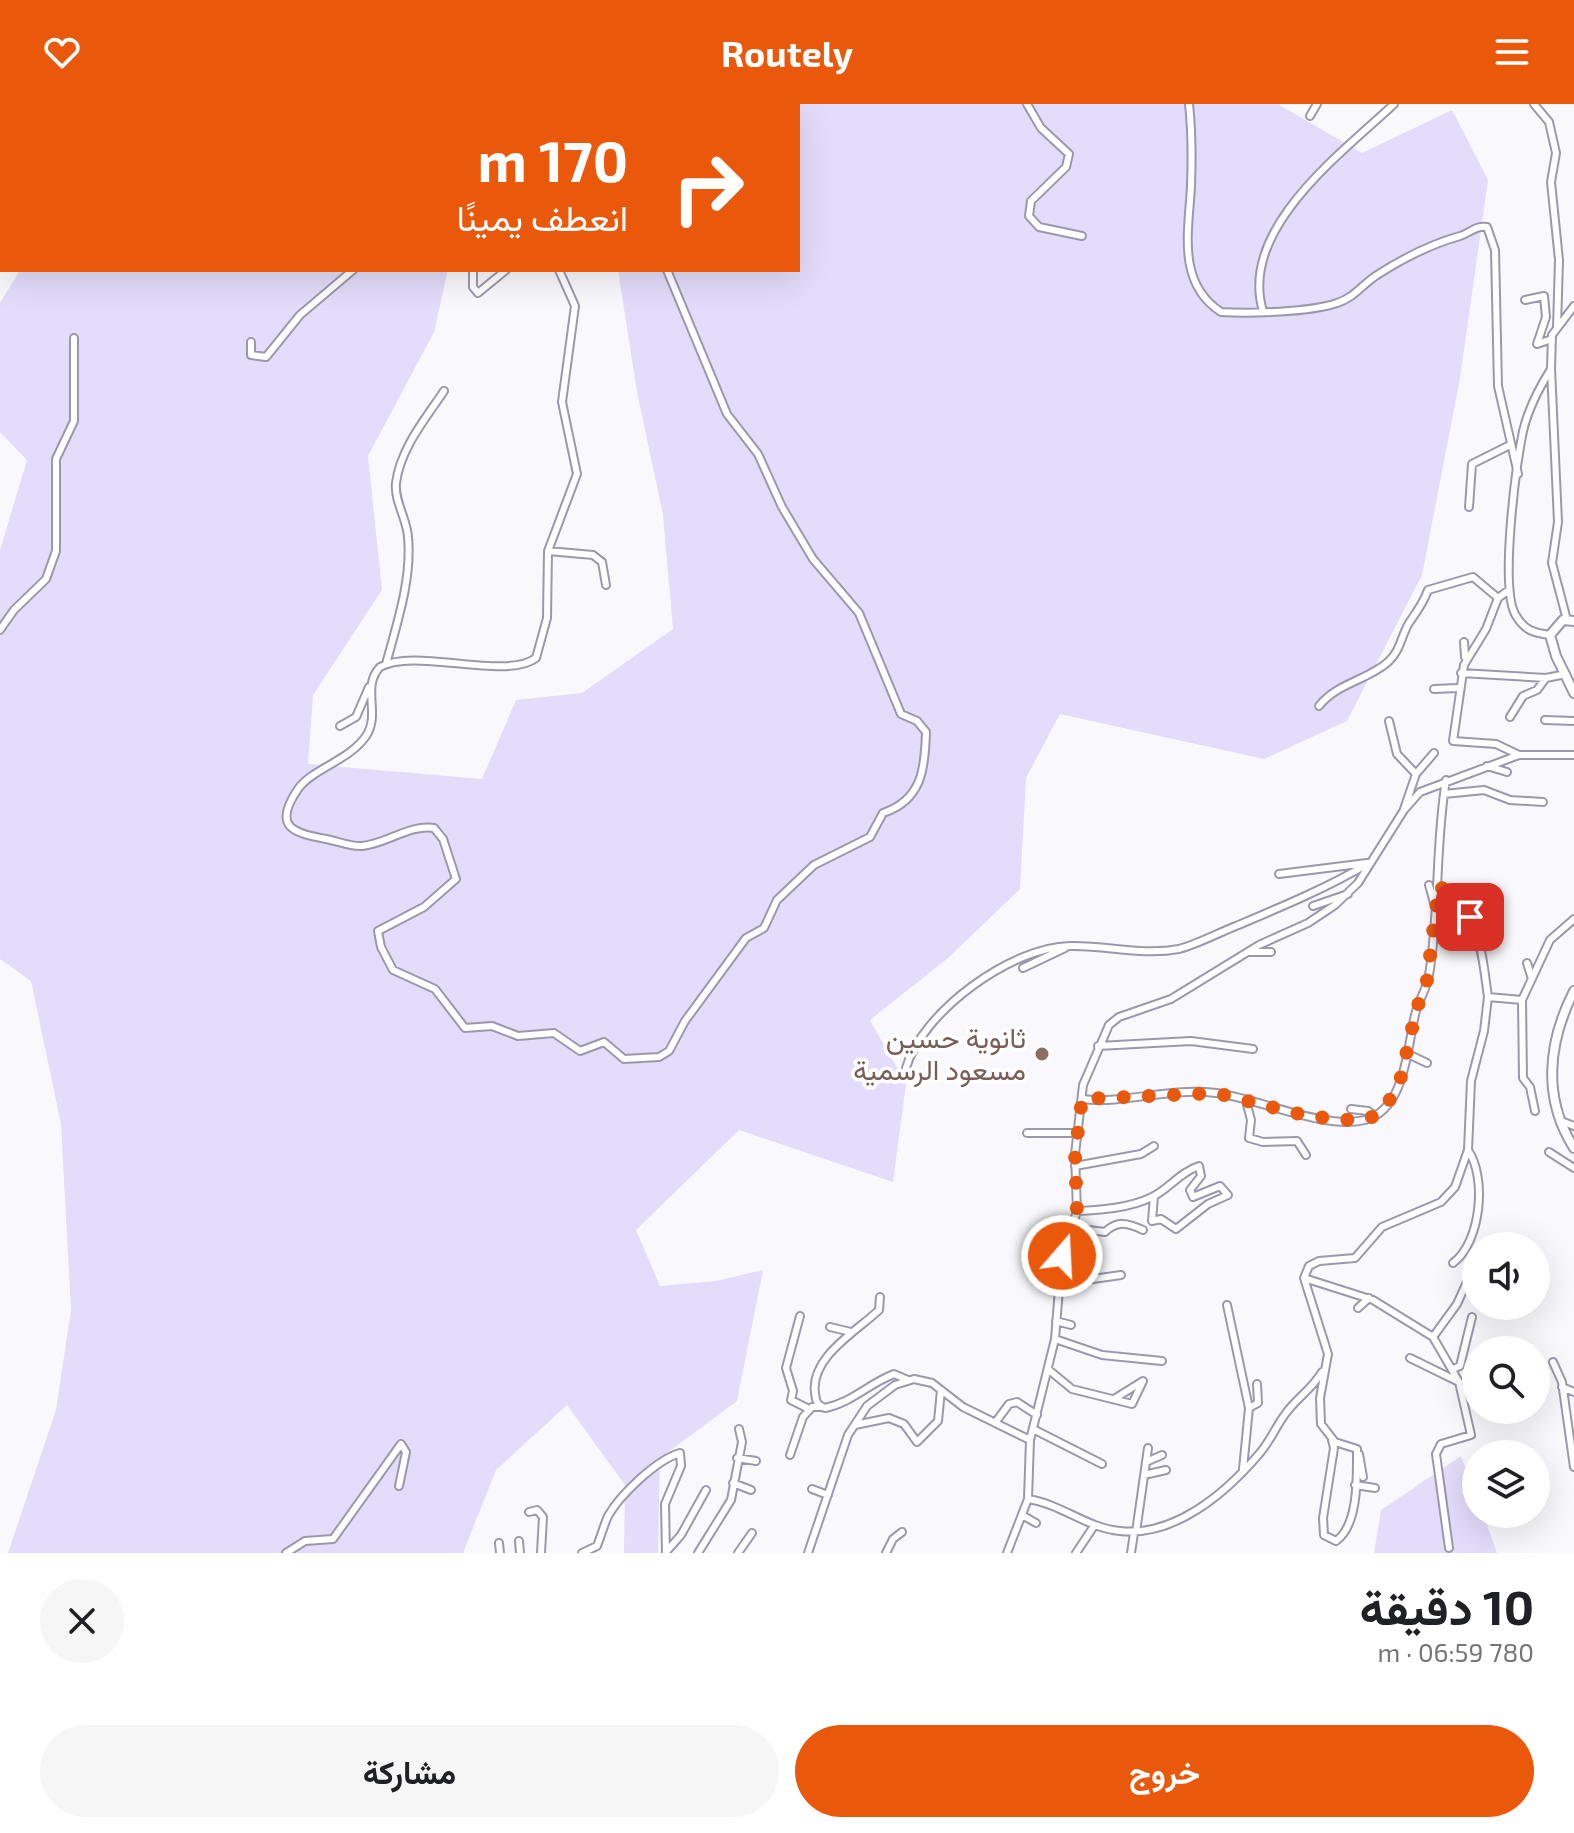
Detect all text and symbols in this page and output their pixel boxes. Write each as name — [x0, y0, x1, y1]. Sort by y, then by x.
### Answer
icon: heart — [40, 30, 84, 74]
icon: menu — [1490, 30, 1534, 74]
text: Routely — [721, 31, 853, 74]
text: 170 m — [477, 126, 628, 193]
icon: right — [656, 136, 760, 240]
text: انعطف يمينًا — [457, 195, 628, 238]
pin — [1436, 883, 1504, 951]
icon: arrive — [1448, 895, 1492, 939]
place label: ثانوية حسين مسعود الرسمية — [853, 1020, 1026, 1088]
marker: ثانوية حسين مسعود الرسمية — [1033, 1045, 1051, 1063]
position arrow — [1020, 1214, 1104, 1298]
map controls — [1462, 1232, 1550, 1528]
button: sound — [1462, 1232, 1550, 1320]
button: search — [1462, 1336, 1550, 1424]
button: layers — [1462, 1440, 1550, 1528]
text: 10 دقيقة — [1359, 1577, 1534, 1635]
button: close — [40, 1579, 124, 1663]
text: 780 m · 06:59 — [1377, 1636, 1534, 1667]
button: مشاركة — [40, 1725, 779, 1817]
button: خروج — [795, 1725, 1534, 1817]

